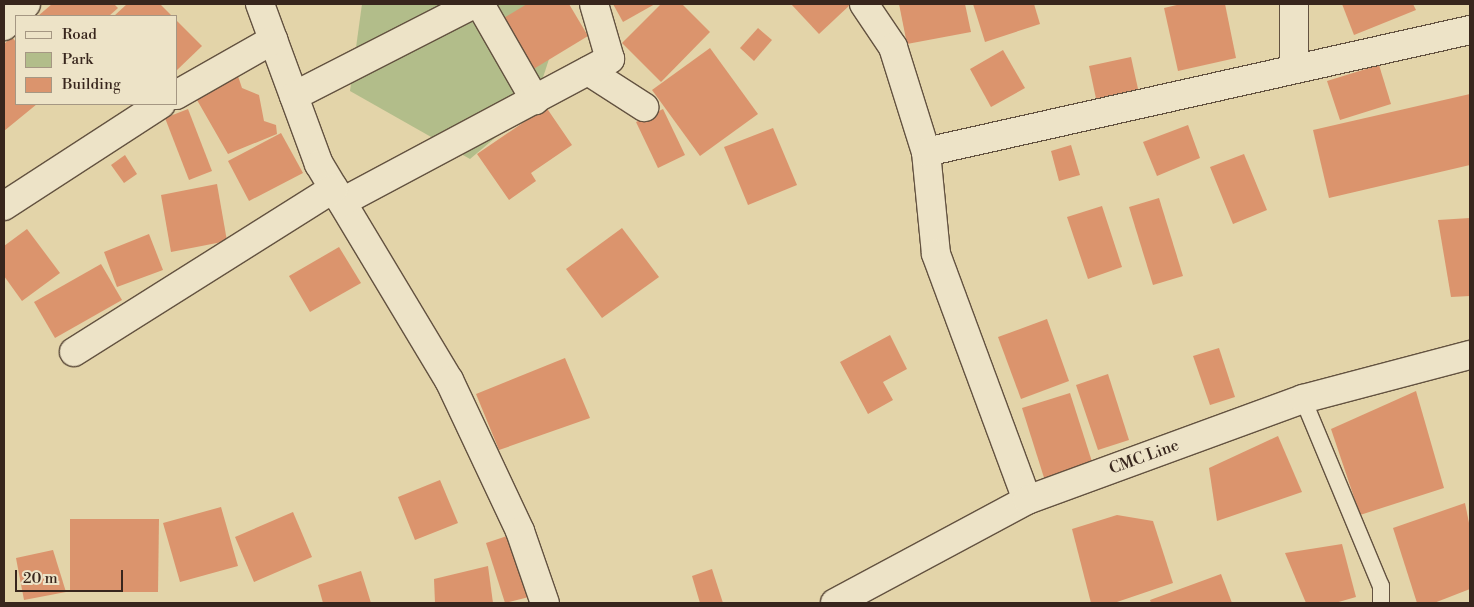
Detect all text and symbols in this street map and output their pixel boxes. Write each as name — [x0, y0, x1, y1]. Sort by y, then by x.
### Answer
legend — [15, 15, 178, 105]
text: Road — [62, 25, 97, 44]
text: Park — [62, 50, 93, 69]
text: Building — [62, 75, 121, 94]
street label: CMC Line — [1106, 436, 1182, 478]
scale bar — [18, 560, 125, 592]
text: 20 m — [23, 569, 58, 588]

